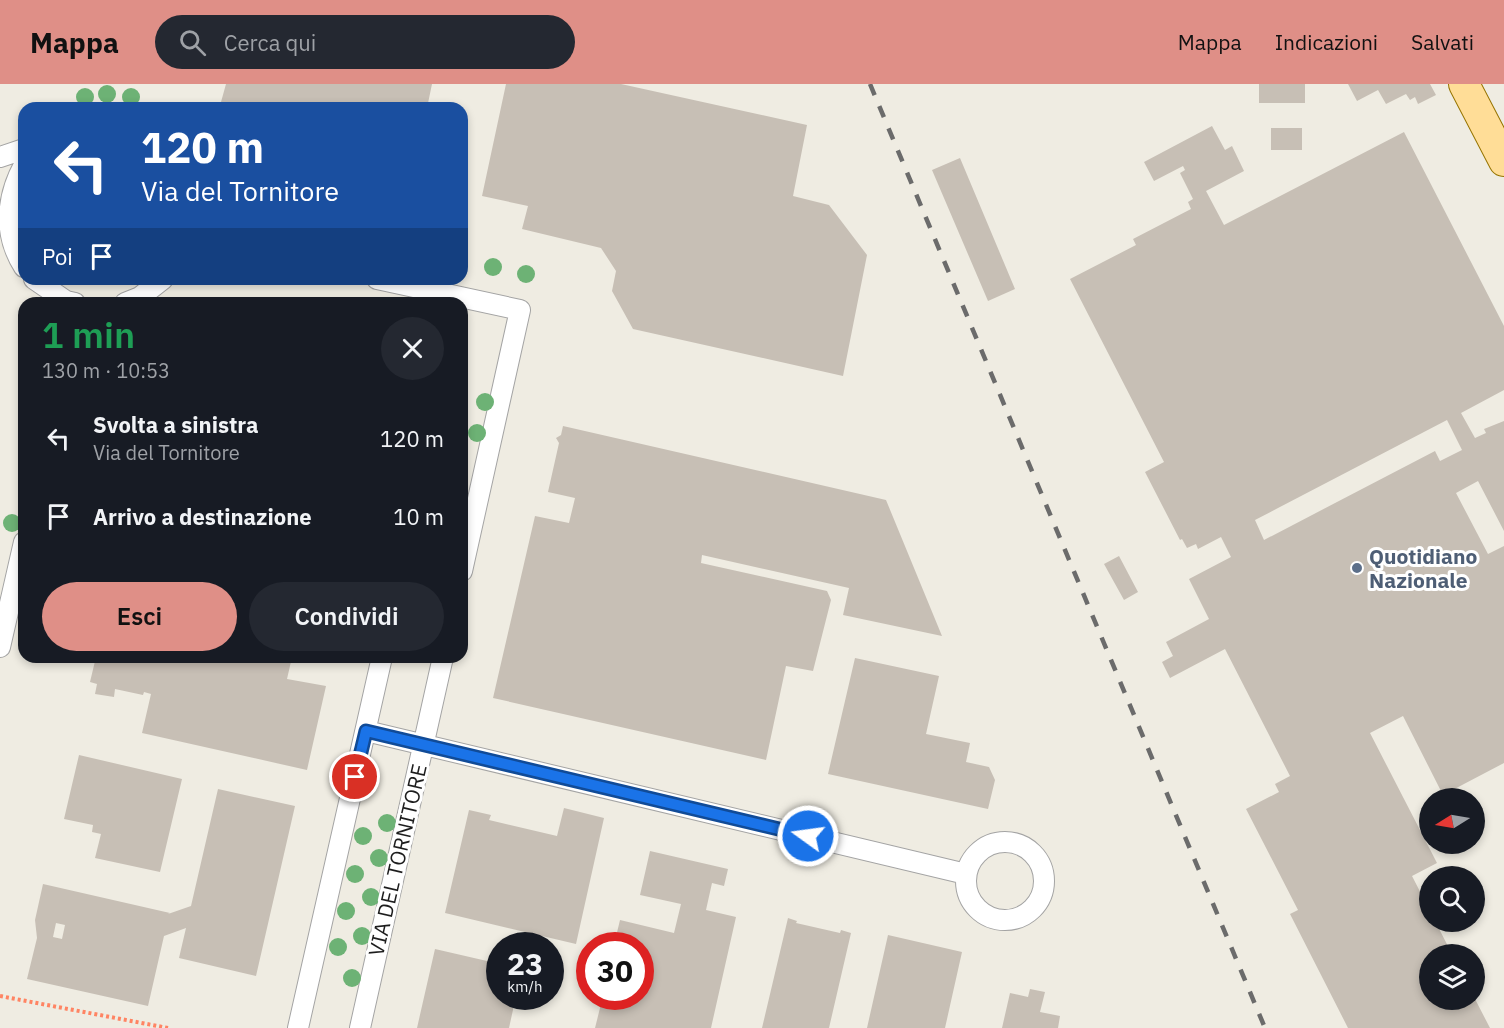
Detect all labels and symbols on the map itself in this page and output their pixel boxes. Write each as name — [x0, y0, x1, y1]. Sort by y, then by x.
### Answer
place label: Quotidiano Nazionale — [1369, 542, 1478, 594]
marker: Quotidiano Nazionale — [1350, 561, 1364, 575]
pin — [329, 751, 380, 802]
street label: VIA DEL TORNITORE — [361, 761, 433, 959]
north arrow — [1419, 788, 1485, 854]
position arrow — [776, 804, 840, 868]
speed limit sign: 30 — [576, 932, 654, 1010]

